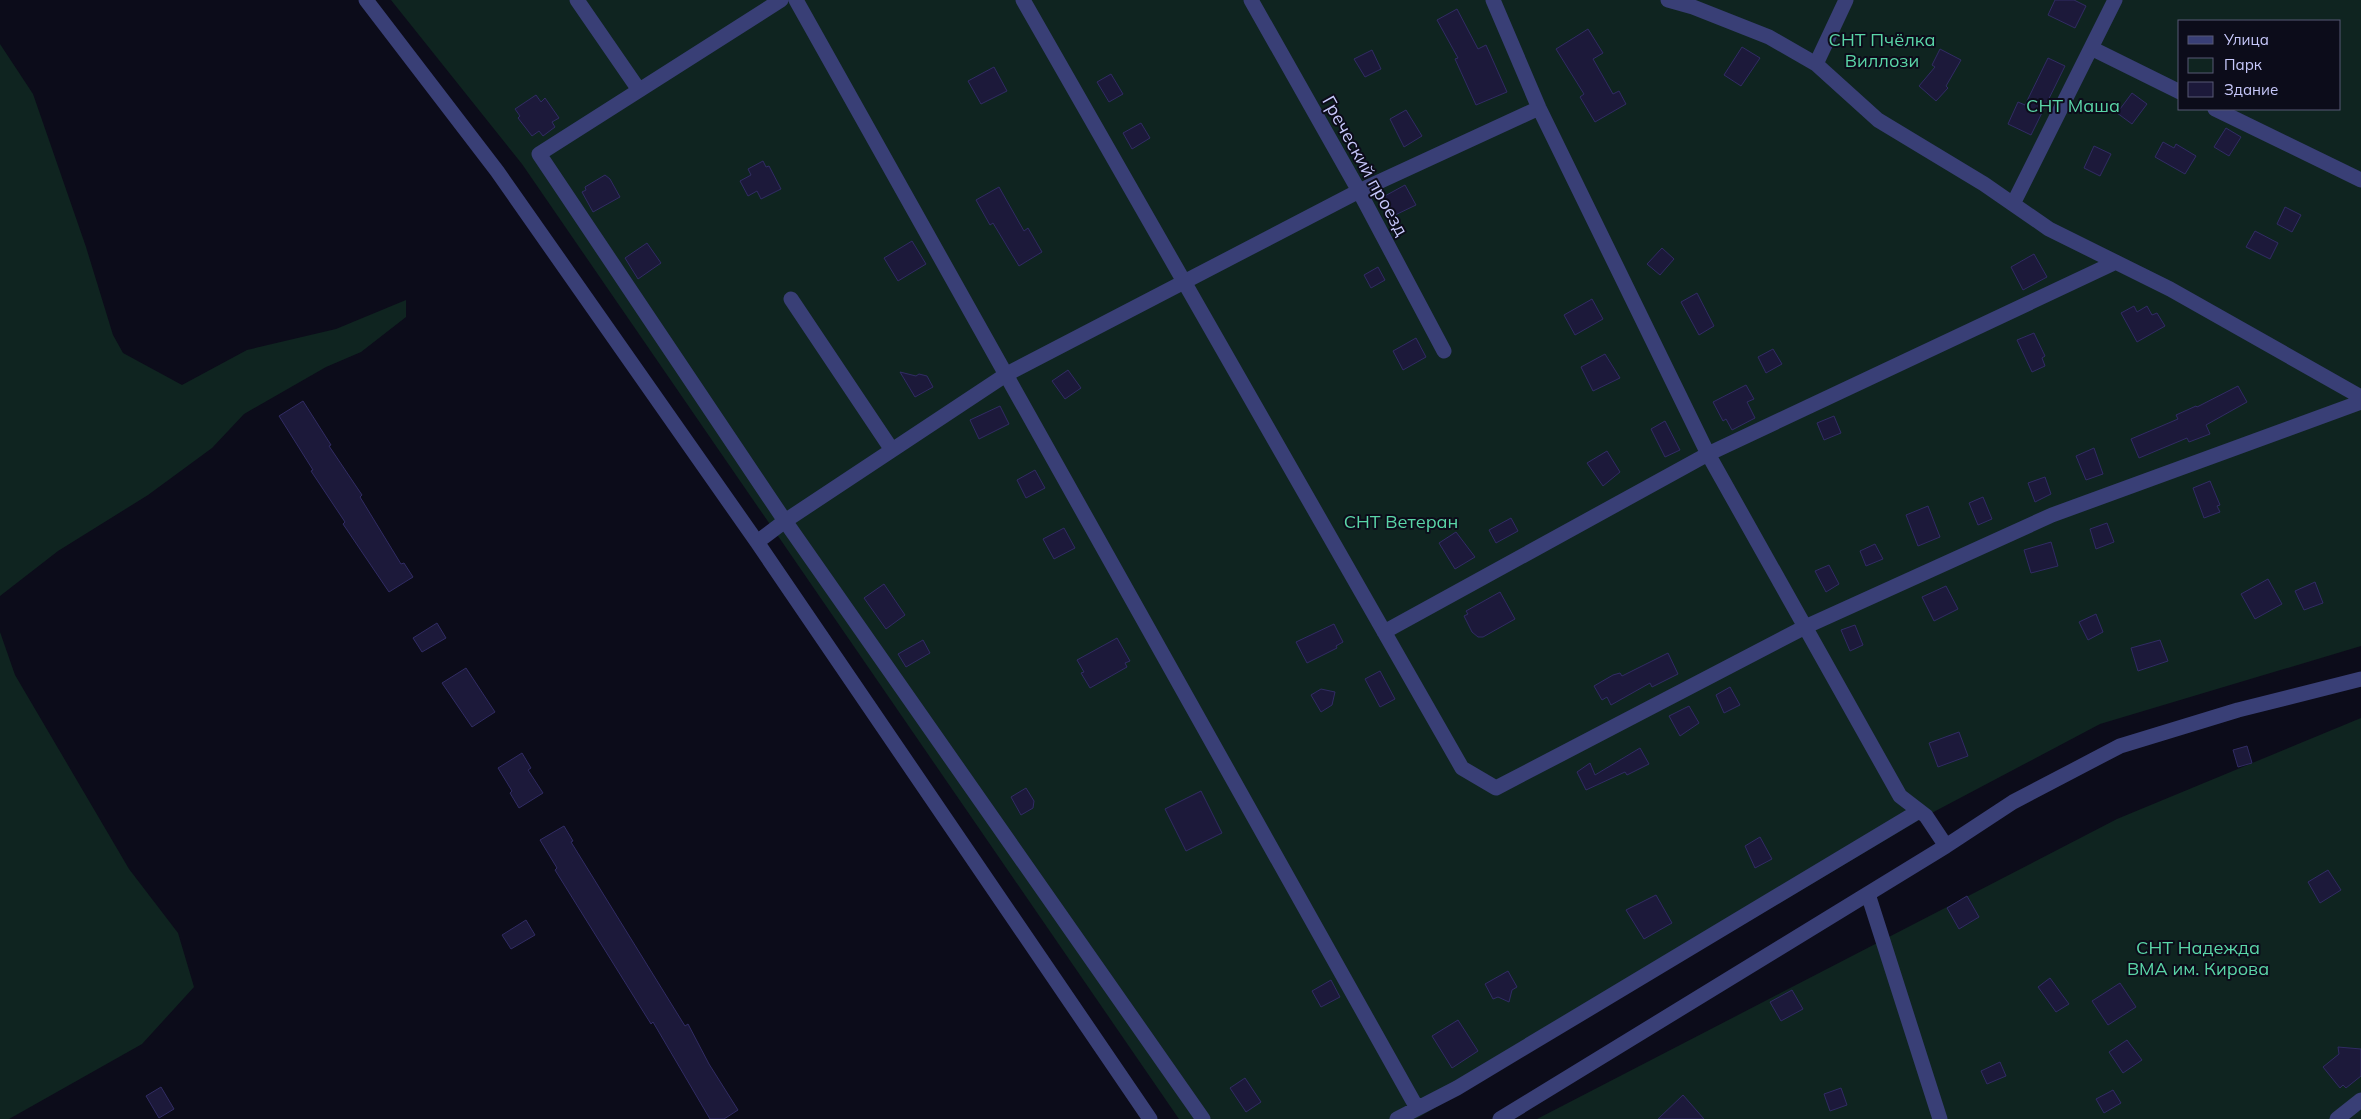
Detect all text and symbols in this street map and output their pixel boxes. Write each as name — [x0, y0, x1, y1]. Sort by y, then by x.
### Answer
legend — [2178, 20, 2341, 110]
park label: СНТ Пчёлка Виллози — [1829, 28, 1935, 72]
text: Улица — [2223, 30, 2269, 49]
text: Парк — [2224, 55, 2263, 74]
text: Здание — [2224, 80, 2278, 99]
street label: Греческий проезд — [1317, 92, 1414, 240]
park label: СНТ Маша — [2026, 94, 2120, 117]
park label: СНТ Ветеран — [1344, 510, 1458, 533]
park label: СНТ Надежда ВМА им. Кирова — [2127, 936, 2269, 980]

